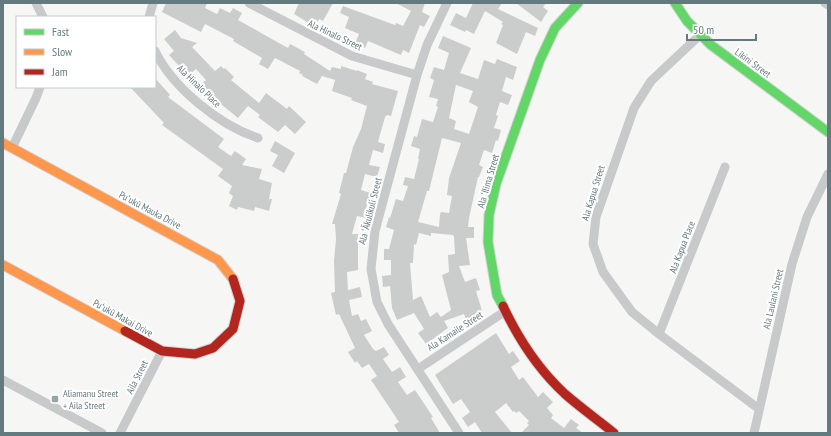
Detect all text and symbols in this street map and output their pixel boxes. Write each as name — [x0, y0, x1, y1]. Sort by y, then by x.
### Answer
legend — [16, 16, 156, 88]
scale bar — [687, 16, 756, 42]
street label: Ala Hinalo Street — [306, 17, 365, 53]
text: 50 m — [693, 22, 714, 37]
text: Fast — [52, 24, 70, 39]
text: Slow — [52, 44, 73, 59]
street label: Likini Street — [732, 45, 774, 81]
street label: Ala Hinalo Place — [174, 62, 224, 110]
text: Jam — [51, 64, 68, 79]
street label: Ala ʻIlima Street — [474, 152, 502, 209]
street label: Ala Kapua Street — [578, 163, 608, 222]
street label: Ala ʻĀkulikuli Street — [355, 176, 385, 246]
street label: Puʻukū Mauka Drive — [117, 188, 183, 232]
street label: Ala Kapua Place — [666, 219, 698, 275]
street label: Ala Laulani Street — [760, 267, 786, 330]
street label: Puʻukū Makai Drive — [91, 296, 155, 340]
street label: Ala Kamaile Street — [425, 308, 486, 354]
street label: Aila Street — [123, 358, 151, 396]
place label: Aliamanu Street + Aila Street — [63, 387, 119, 412]
marker: Aliamanu Street + Aila Street — [50, 394, 60, 404]

